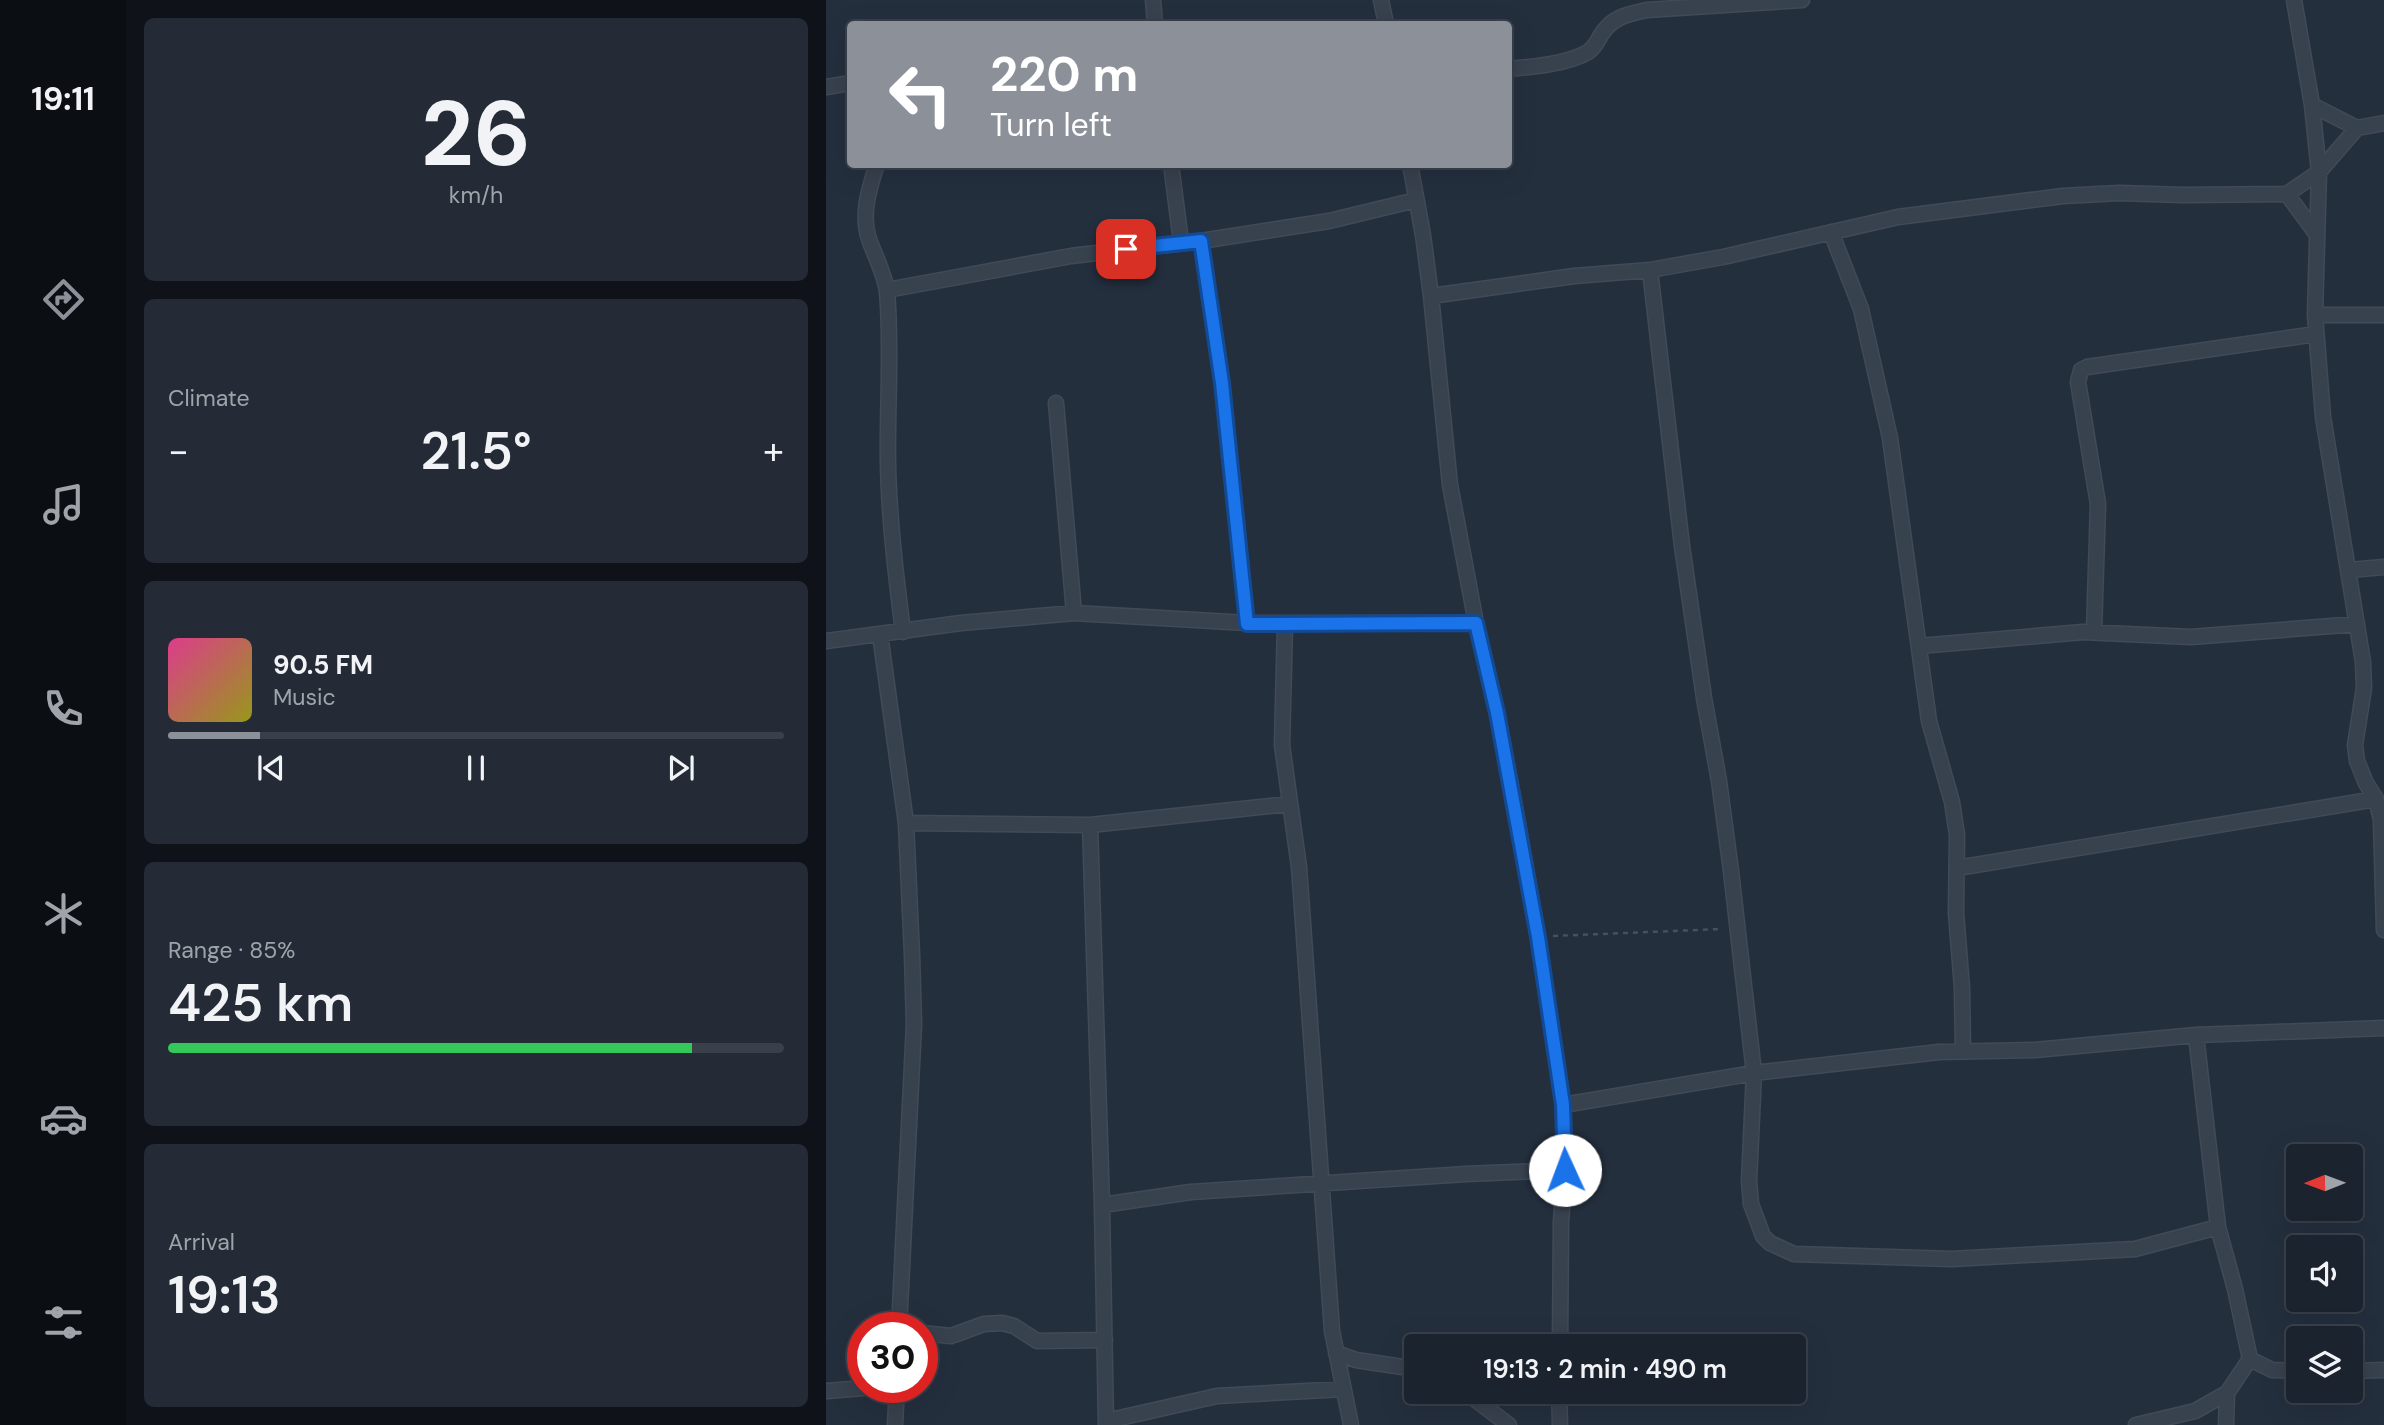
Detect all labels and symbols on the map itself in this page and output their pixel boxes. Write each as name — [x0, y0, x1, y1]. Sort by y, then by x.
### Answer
pin — [1096, 219, 1156, 279]
position arrow — [1528, 1133, 1602, 1207]
north arrow — [2286, 1144, 2362, 1222]
speed limit sign: 30 — [847, 1312, 938, 1403]

